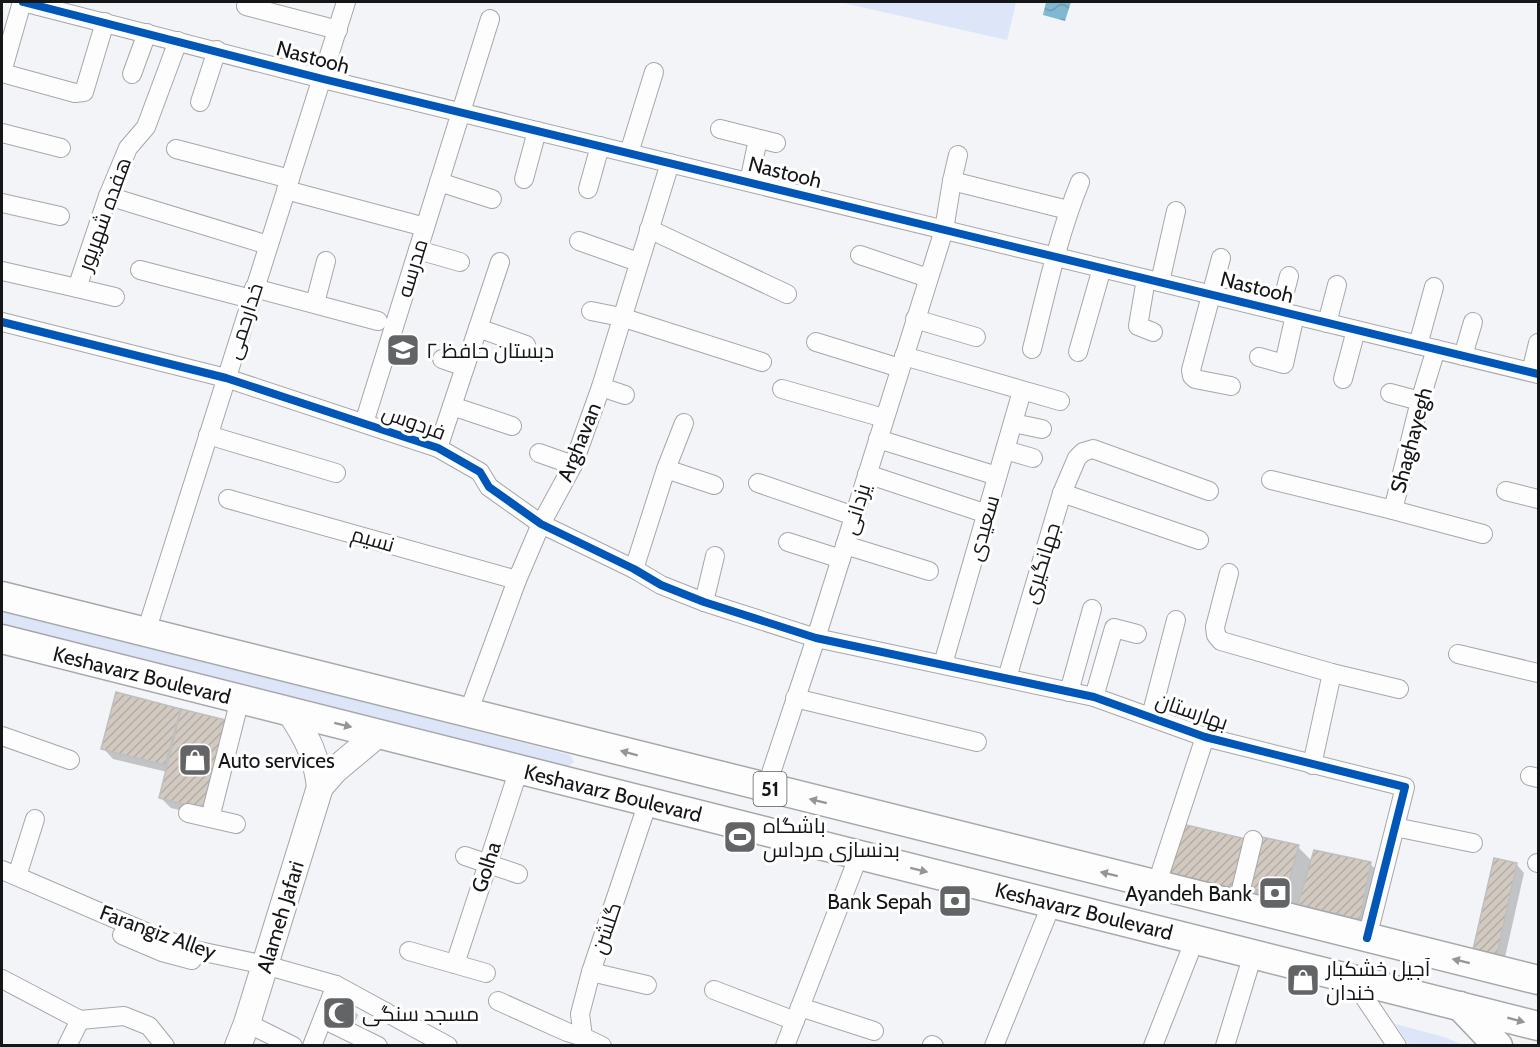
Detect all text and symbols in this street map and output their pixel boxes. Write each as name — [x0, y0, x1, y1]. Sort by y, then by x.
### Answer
street label: Nastooh — [274, 35, 352, 79]
street label: Nastooh — [746, 151, 824, 193]
street label: هفده شهریور — [72, 154, 137, 276]
street label: مدرسه — [391, 236, 433, 300]
street label: Nastooh — [1218, 266, 1296, 308]
street label: خدارحمی — [220, 280, 269, 362]
school or university icon: دبستان حافظ ۲ — [385, 332, 421, 368]
place label: دبستان حافظ ۲ — [426, 338, 554, 364]
street label: Shaghayegh — [1385, 385, 1437, 495]
street label: فردوس — [378, 399, 449, 446]
street label: Arghavan — [552, 399, 606, 485]
street label: یزدانی — [836, 480, 877, 538]
street label: سعیدی — [962, 492, 1005, 564]
street label: جهانگیری — [1017, 519, 1066, 607]
street label: نسیم — [348, 521, 397, 559]
street label: Keshavarz Boulevard — [51, 641, 233, 709]
street label: بهارستان — [1152, 687, 1231, 736]
one-way arrow — [334, 721, 353, 731]
shop icon: Auto services — [177, 742, 213, 778]
place label: Auto services — [218, 748, 335, 773]
one-way arrow — [620, 748, 638, 758]
street label: Keshavarz Boulevard — [522, 759, 704, 827]
road number: 51 — [754, 772, 786, 806]
one-way arrow — [809, 795, 827, 805]
place label: باشگاه بدنسازی مرداس — [763, 813, 900, 863]
sports icon: باشگاه بدنسازی مرداس — [722, 819, 758, 855]
street label: Golha — [466, 838, 506, 896]
street label: Alameh Jafari — [251, 858, 309, 976]
one-way arrow — [911, 866, 929, 875]
one-way arrow — [1100, 868, 1118, 878]
bank icon: Ayandeh Bank — [1257, 875, 1293, 911]
street label: Keshavarz Boulevard — [993, 877, 1175, 945]
place label: Ayandeh Bank — [1125, 881, 1253, 906]
bank icon: Bank Sepah — [937, 883, 973, 919]
place label: Bank Sepah — [827, 889, 932, 914]
street label: Farangiz Alley — [96, 899, 220, 965]
street label: گلشن — [586, 899, 627, 957]
place label: آجیل خشکبار خندان — [1325, 956, 1431, 1006]
one-way arrow — [1452, 956, 1470, 966]
shop icon: آجیل خشکبار خندان — [1285, 962, 1321, 998]
mosque icon: مسجد سنگی — [321, 995, 357, 1031]
place label: مسجد سنگی — [362, 1001, 479, 1027]
one-way arrow — [1507, 1016, 1525, 1026]

